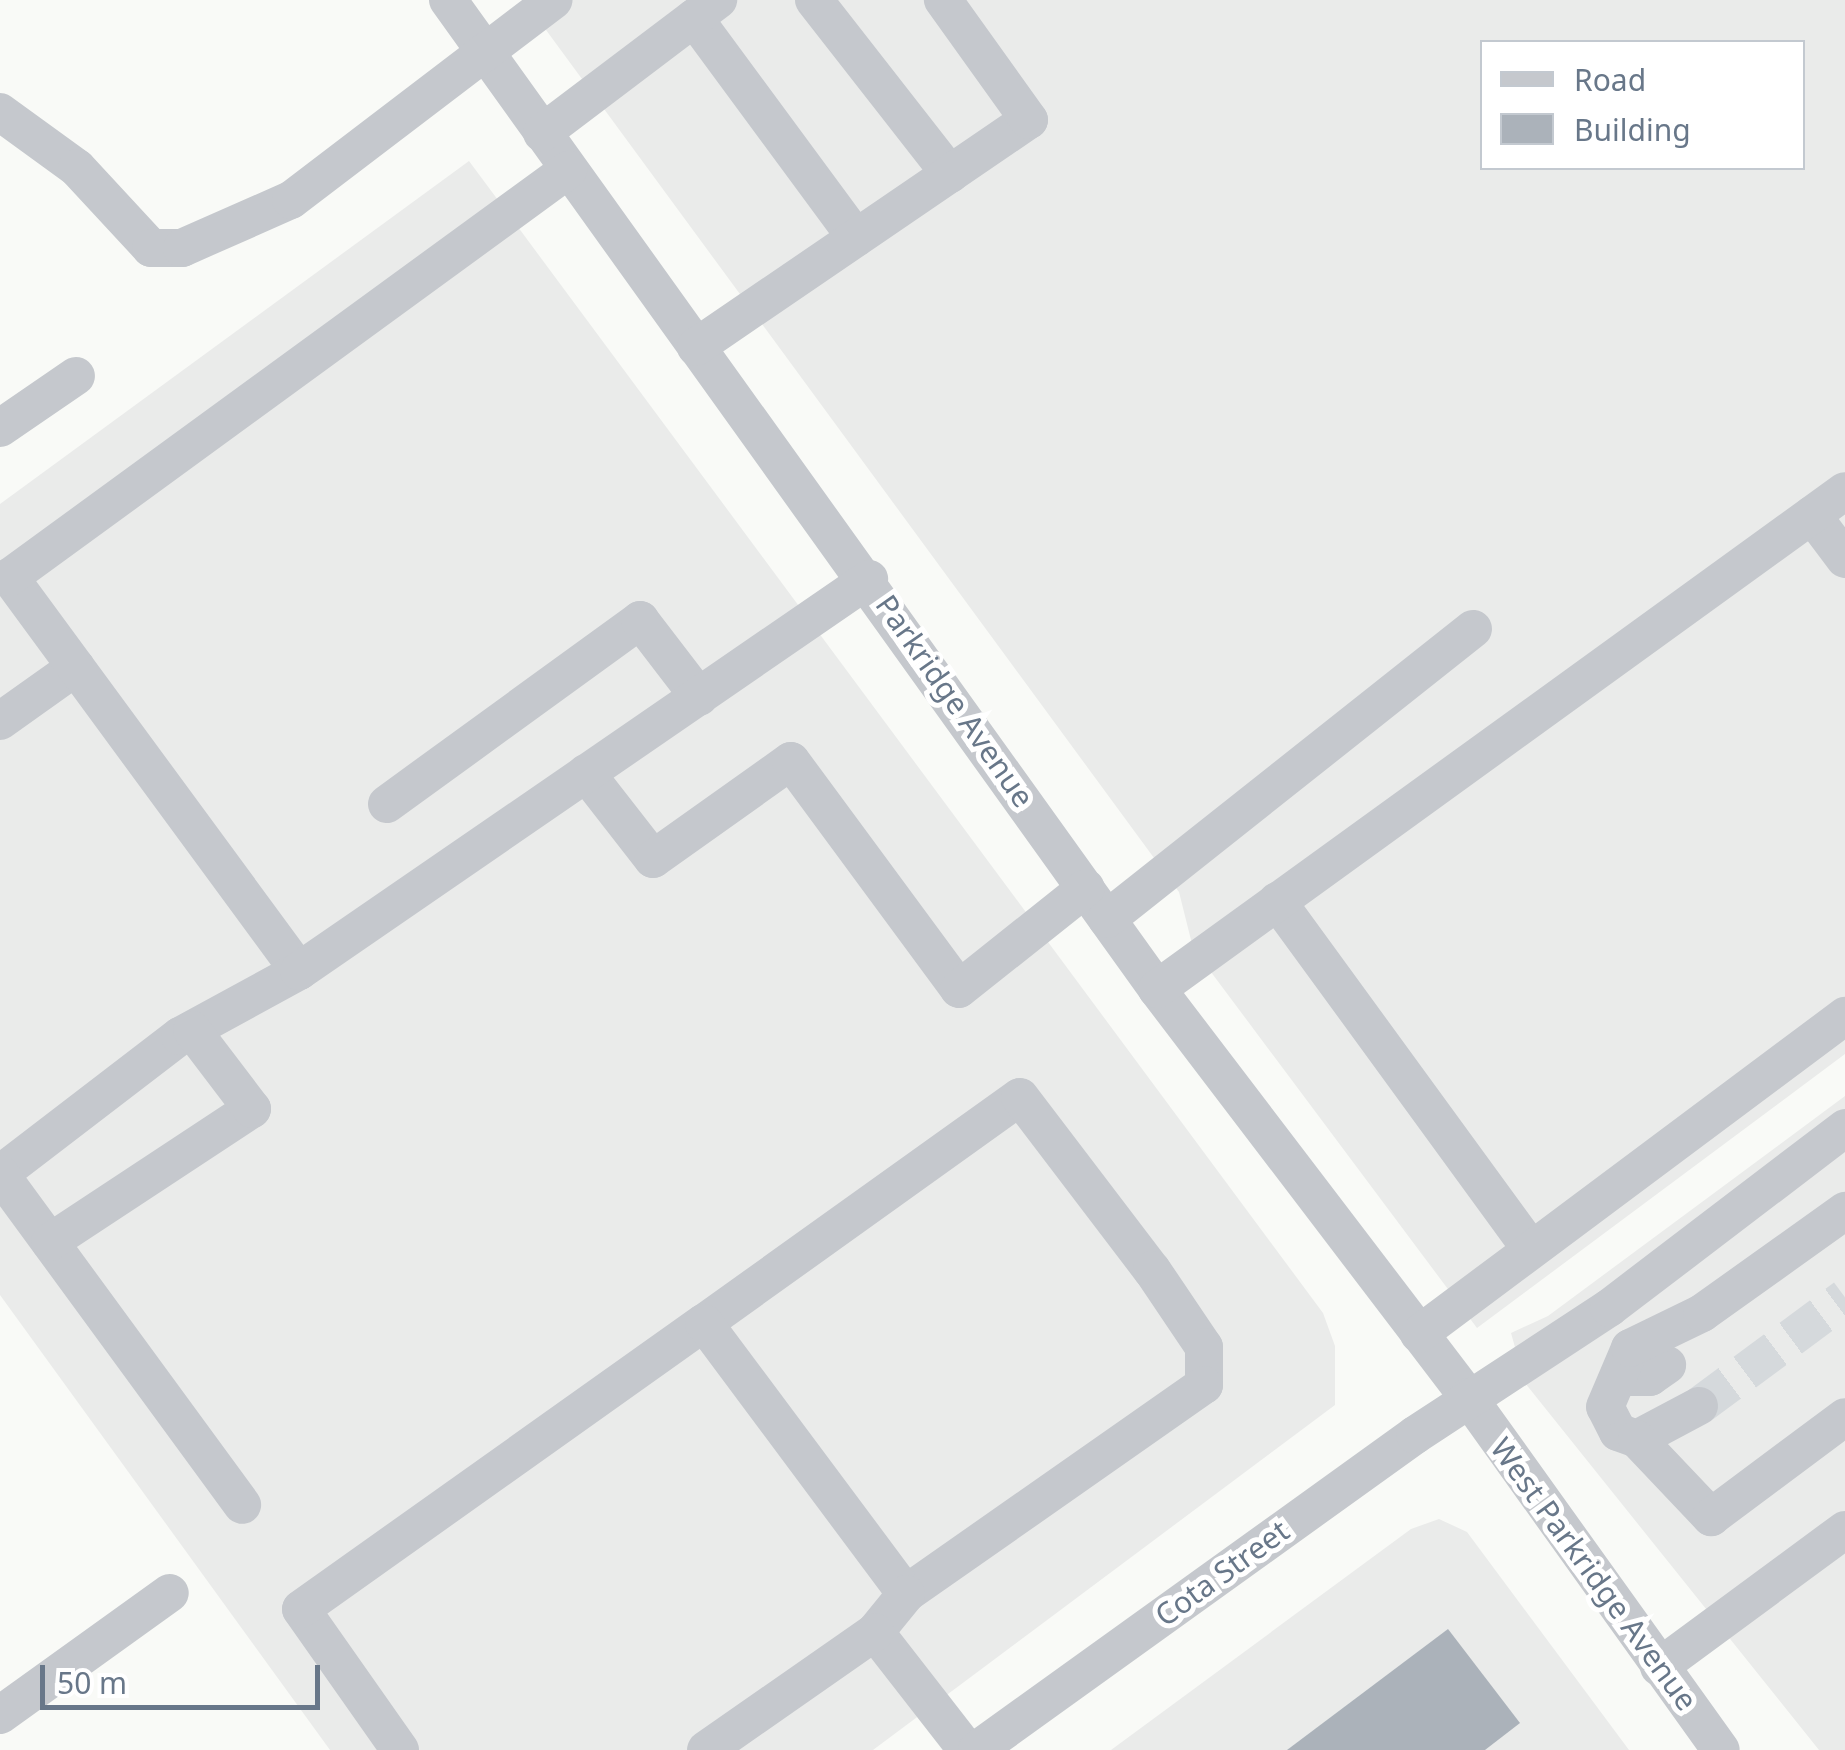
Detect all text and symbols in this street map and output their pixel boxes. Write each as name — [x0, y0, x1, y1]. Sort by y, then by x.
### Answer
legend — [1480, 40, 1805, 170]
text: Road — [1574, 59, 1646, 100]
text: Building — [1574, 109, 1691, 150]
street label: Parkridge Avenue — [868, 588, 1042, 814]
street label: West Parkridge Avenue — [1483, 1431, 1705, 1717]
street label: Cota Street — [1148, 1512, 1296, 1634]
scale bar — [45, 1645, 325, 1707]
text: 50 m — [57, 1662, 127, 1703]

